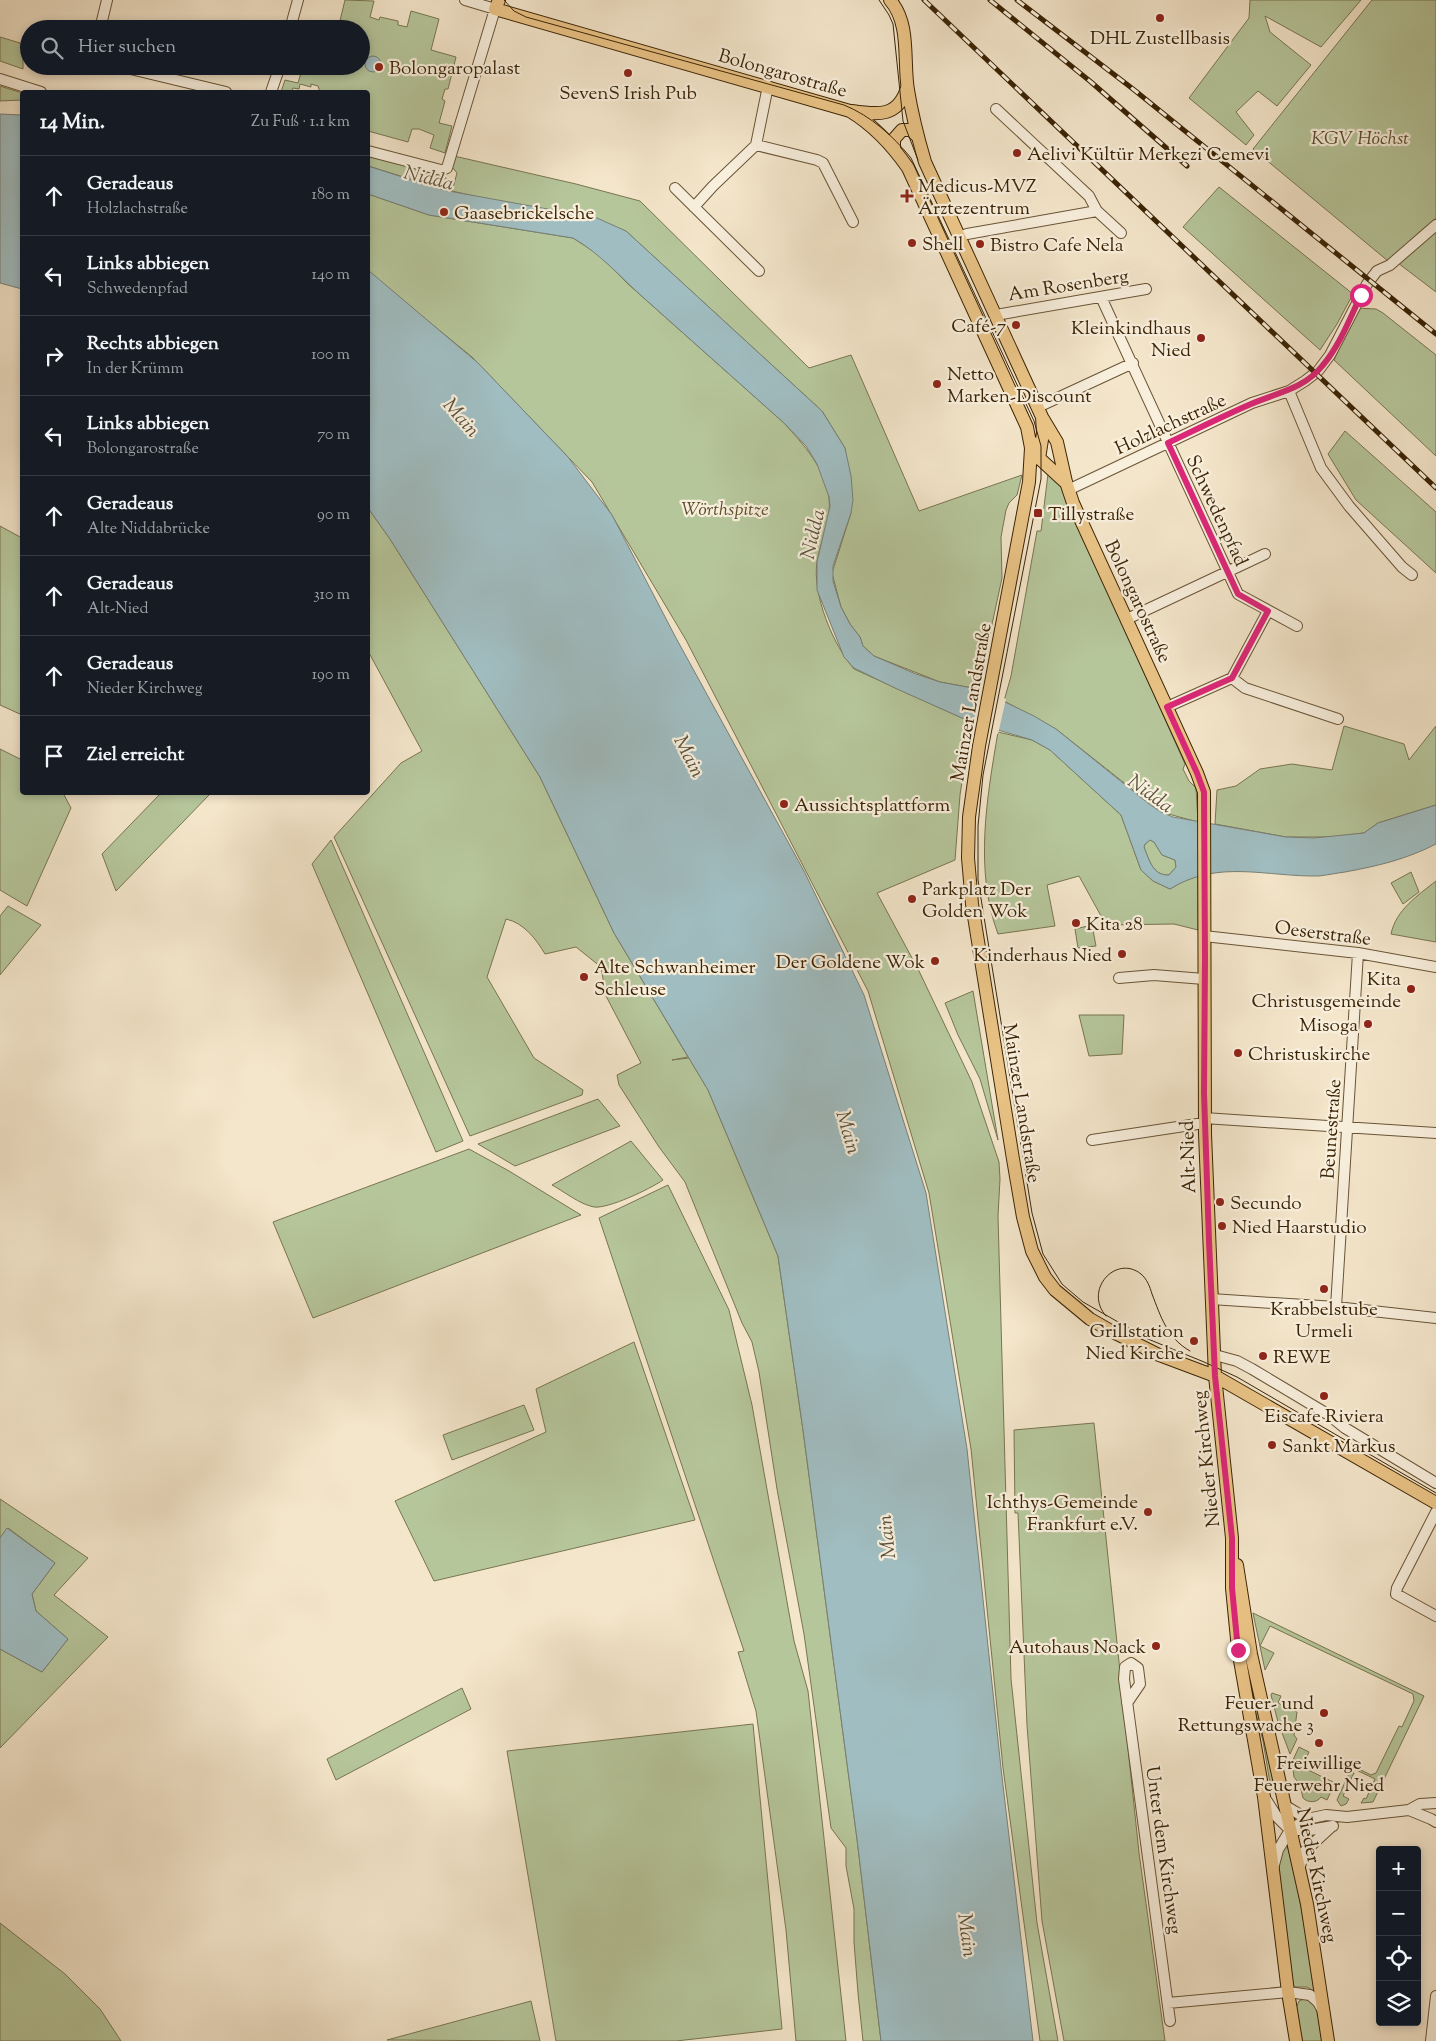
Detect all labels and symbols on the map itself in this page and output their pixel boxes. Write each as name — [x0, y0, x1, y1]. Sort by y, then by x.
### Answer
marker: DHL Zustellbasis — [1154, 12, 1166, 24]
place label: DHL Zustellbasis — [1090, 26, 1230, 53]
street label: Bolongarostraße — [715, 43, 850, 106]
place label: Bolongaropalast — [389, 56, 521, 83]
marker: Bolongaropalast — [373, 61, 385, 73]
marker: SevenS Irish Pub — [622, 67, 634, 79]
place label: SevenS Irish Pub — [559, 81, 697, 108]
park label: KGV Höchst — [1311, 126, 1409, 153]
place label: Aelivi Kültür Merkezi Cemevi — [1027, 142, 1270, 169]
marker: Aelivi Kültür Merkezi Cemevi — [1011, 147, 1023, 159]
water label: Nidda — [400, 159, 456, 200]
place label: Medicus-MVZ Ärztezentrum — [918, 174, 1037, 223]
marker: Medicus-MVZ Ärztezentrum — [900, 189, 914, 203]
place label: Gaasebrickelsche — [454, 201, 594, 228]
marker: Gaasebrickelsche — [438, 206, 450, 218]
place label: Shell — [922, 232, 964, 259]
place label: Bistro Cafe Nela — [990, 233, 1124, 260]
marker: Shell — [906, 237, 918, 249]
marker: Bistro Cafe Nela — [974, 238, 986, 250]
street label: Am Rosenberg — [1006, 264, 1131, 309]
route start — [1350, 284, 1373, 307]
place label: Café-7 — [951, 314, 1006, 341]
place label: Kleinkindhaus Nied — [1071, 316, 1191, 365]
marker: Café-7 — [1010, 319, 1022, 331]
marker: Kleinkindhaus Nied — [1195, 332, 1207, 344]
place label: Netto Marken-Discount — [947, 362, 1092, 411]
marker: Netto Marken-Discount — [931, 378, 943, 390]
street label: Holzlachstraße — [1111, 388, 1231, 463]
water label: Main — [435, 392, 486, 445]
street label: Schwedenpfad — [1178, 451, 1253, 571]
park label: Wörthspitze — [681, 497, 769, 524]
place label: Tillystraße — [1048, 502, 1135, 529]
water label: Nidda — [795, 507, 834, 562]
marker: Tillystraße — [1032, 507, 1044, 519]
street label: Bolongarostraße — [1096, 536, 1177, 668]
street label: Mainzer Landstraße — [945, 621, 1000, 784]
water label: Main — [665, 731, 711, 784]
water label: Nidda — [1121, 768, 1179, 822]
place label: Aussichtsplattform — [794, 793, 950, 820]
marker: Aussichtsplattform — [778, 798, 790, 810]
place label: Parkplatz Der Golden Wok — [922, 877, 1031, 926]
marker: Parkplatz Der Golden Wok — [906, 893, 918, 905]
place label: Kita 28 — [1086, 912, 1143, 939]
street label: Oeserstraße — [1273, 915, 1373, 954]
marker: Kita 28 — [1070, 917, 1082, 929]
place label: Kinderhaus Nied — [973, 943, 1112, 970]
marker: Kinderhaus Nied — [1116, 948, 1128, 960]
place label: Der Goldene Wok — [776, 950, 926, 977]
place label: Alte Schwanheimer Schleuse — [594, 955, 756, 1004]
marker: Der Goldene Wok — [929, 955, 941, 967]
place label: Kita Christusgemeinde — [1252, 967, 1401, 1016]
marker: Alte Schwanheimer Schleuse — [578, 971, 590, 983]
marker: Kita Christusgemeinde — [1405, 983, 1417, 995]
place label: Misoga — [1299, 1013, 1358, 1040]
marker: Misoga — [1362, 1018, 1374, 1030]
street label: Mainzer Landstraße — [995, 1022, 1046, 1185]
place label: Christuskirche — [1248, 1042, 1370, 1069]
marker: Christuskirche — [1232, 1047, 1244, 1059]
street label: Beunestraße — [1316, 1078, 1349, 1180]
water label: Main — [827, 1107, 867, 1158]
street label: Alt-Nied — [1175, 1120, 1204, 1194]
place label: Secundo — [1230, 1191, 1302, 1218]
marker: Secundo — [1214, 1196, 1226, 1208]
place label: Nied Haarstudio — [1232, 1215, 1367, 1242]
marker: Nied Haarstudio — [1216, 1220, 1228, 1232]
marker: Krabbelstube Urmeli — [1318, 1283, 1330, 1295]
place label: Krabbelstube Urmeli — [1270, 1297, 1378, 1346]
place label: Grillstation Nied Kirche — [1086, 1319, 1184, 1368]
marker: Grillstation Nied Kirche — [1188, 1335, 1200, 1347]
place label: REWE — [1273, 1345, 1331, 1372]
marker: REWE — [1257, 1350, 1269, 1362]
street label: Nieder Kirchweg — [1187, 1389, 1228, 1528]
marker: Eiscafe Riviera — [1318, 1390, 1330, 1402]
place label: Eiscafe Riviera — [1264, 1404, 1384, 1431]
place label: Sankt Markus — [1282, 1434, 1395, 1461]
marker: Sankt Markus — [1266, 1439, 1278, 1451]
place label: Ichthys-Gemeinde Frankfurt e.V. — [987, 1490, 1138, 1539]
marker: Ichthys-Gemeinde Frankfurt e.V. — [1142, 1506, 1154, 1518]
water label: Main — [872, 1513, 905, 1560]
place label: Autohaus Noack — [1009, 1635, 1147, 1662]
route end — [1227, 1639, 1250, 1662]
marker: Autohaus Noack — [1150, 1640, 1162, 1652]
place label: Feuer- und Rettungswache 3 — [1178, 1691, 1314, 1740]
marker: Feuer- und Rettungswache 3 — [1318, 1707, 1330, 1719]
marker: Freiwillige Feuerwehr Nied — [1313, 1737, 1325, 1749]
place label: Freiwillige Feuerwehr Nied — [1254, 1751, 1385, 1800]
street label: Unter dem Kirchweg — [1137, 1764, 1188, 1936]
street label: Nieder Kirchweg — [1288, 1806, 1343, 1945]
water label: Main — [948, 1912, 983, 1959]

